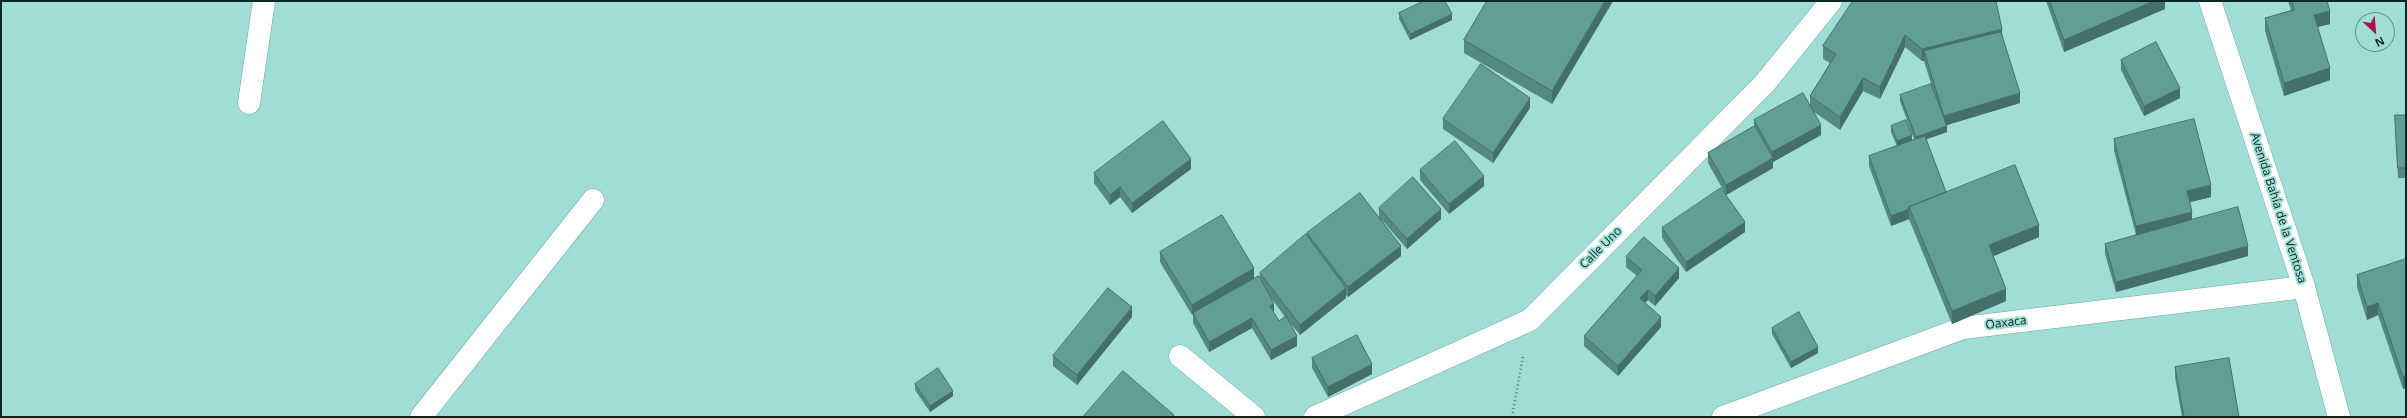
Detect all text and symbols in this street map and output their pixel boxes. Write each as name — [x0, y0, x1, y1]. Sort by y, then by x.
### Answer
north arrow — [2355, 12, 2395, 52]
text: N — [2373, 34, 2387, 51]
street label: Avenida Bahía de la Ventosa — [2247, 131, 2309, 285]
street label: Calle Uno — [1577, 224, 1625, 272]
street label: Oaxaca — [1985, 313, 2027, 333]

